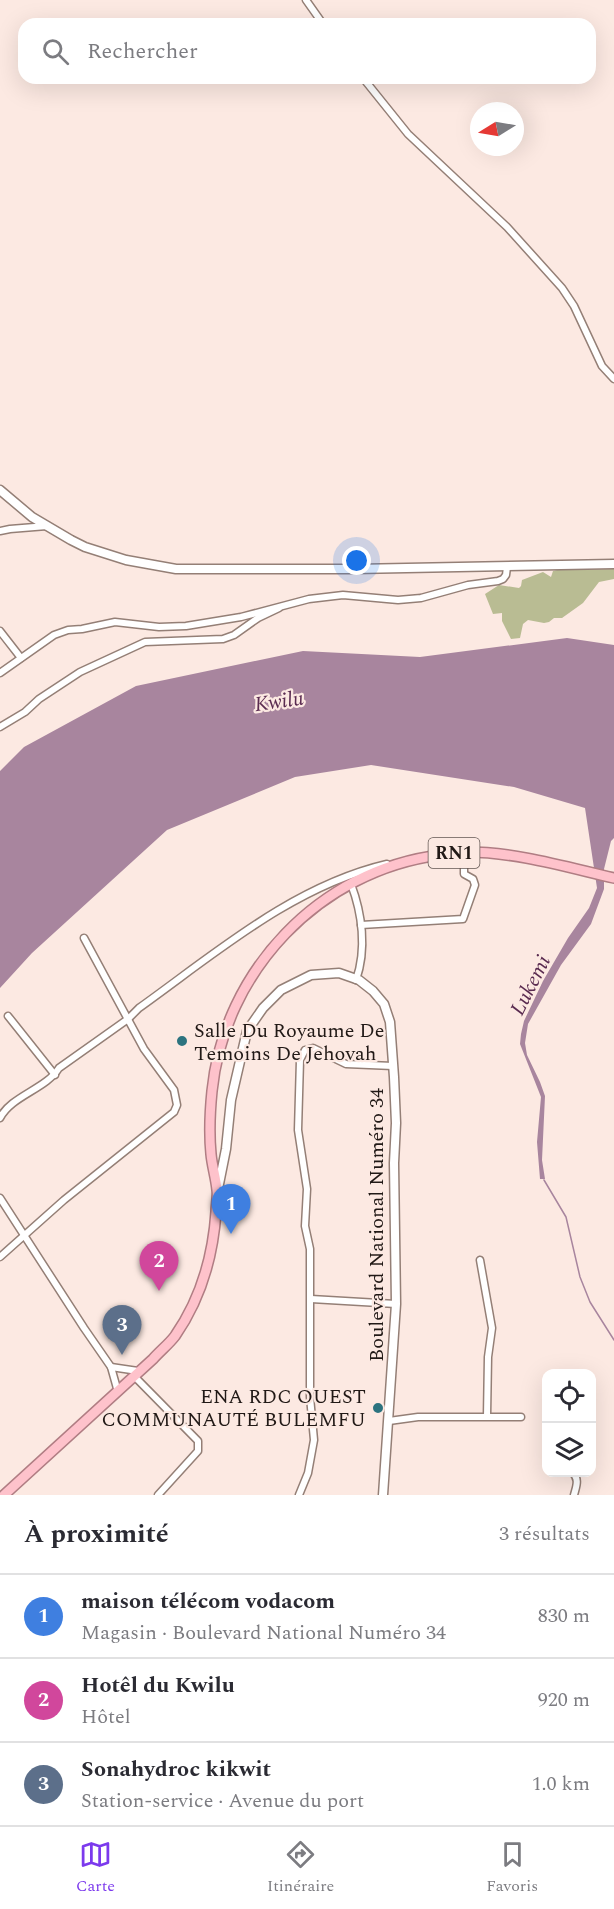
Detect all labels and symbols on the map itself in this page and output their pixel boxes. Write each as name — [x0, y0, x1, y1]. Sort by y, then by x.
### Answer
north arrow — [470, 102, 524, 156]
your location — [342, 546, 371, 575]
water label: Kwilu — [252, 683, 306, 721]
road number: RN1 — [428, 838, 480, 868]
water label: Lukemi — [502, 950, 560, 1021]
place label: Salle Du Royaume De Temoins De Jehovah — [194, 1016, 385, 1069]
marker: Salle Du Royaume De Temoins De Jehovah — [175, 1034, 189, 1048]
street label: Boulevard National Numéro 34 — [362, 1088, 392, 1362]
pin: 1 — [212, 1184, 250, 1234]
pin: 2 — [140, 1242, 178, 1291]
pin: 3 — [102, 1306, 142, 1355]
place label: ENA RDC OUEST COMMUNAUTÉ BULEMFU — [102, 1382, 366, 1435]
marker: ENA RDC OUEST COMMUNAUTÉ BULEMFU — [371, 1401, 385, 1415]

